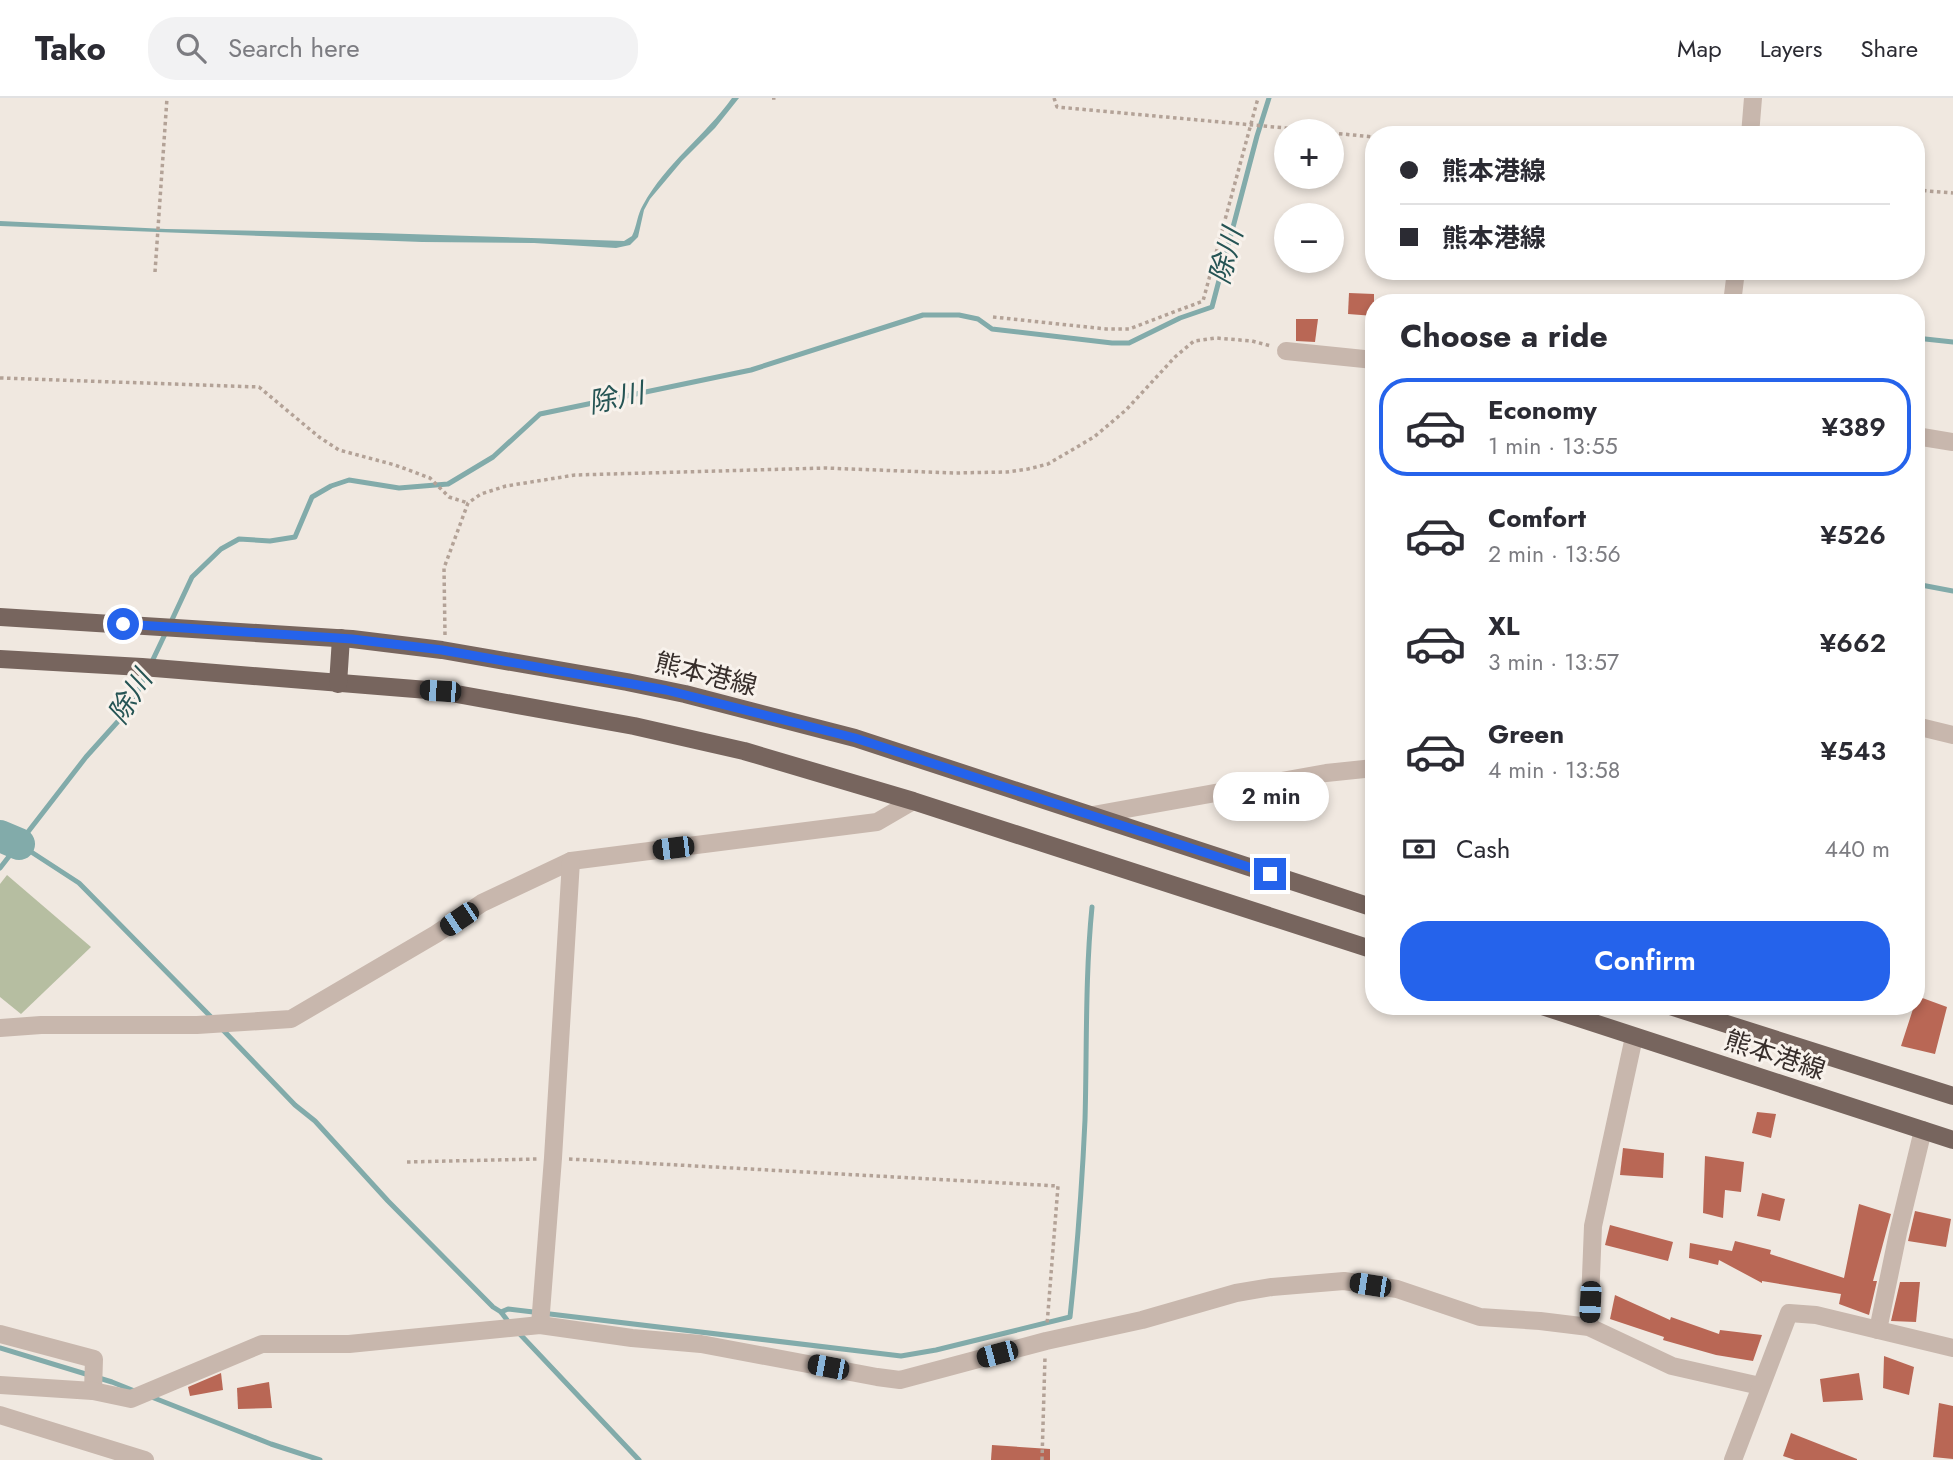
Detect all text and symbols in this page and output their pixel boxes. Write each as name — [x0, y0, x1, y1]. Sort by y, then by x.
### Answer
search box — [148, 17, 638, 80]
text: Tako — [35, 25, 106, 72]
icon: search — [172, 29, 210, 67]
text: Search here — [228, 29, 360, 67]
text: Map — [1677, 31, 1722, 66]
text: Layers — [1760, 31, 1822, 66]
text: Share — [1860, 31, 1918, 66]
map controls — [1274, 119, 1344, 273]
button: + — [1274, 119, 1344, 189]
text: 熊本港線 — [1442, 152, 1546, 190]
button: − — [1274, 203, 1344, 273]
text: 熊本港線 — [1442, 219, 1546, 257]
water label: 除川 — [1199, 221, 1254, 288]
text: Choose a ride — [1400, 313, 1608, 359]
water label: 除川 — [584, 372, 651, 424]
text: Economy — [1488, 391, 1597, 429]
icon: car — [1404, 396, 1467, 459]
text: ¥389 — [1822, 408, 1886, 446]
text: 1 min · 13:55 — [1488, 429, 1618, 463]
text: Comfort — [1488, 499, 1586, 537]
icon: car — [1404, 504, 1467, 567]
text: ¥526 — [1820, 516, 1886, 554]
text: 2 min · 13:56 — [1488, 537, 1621, 571]
text: XL — [1488, 607, 1520, 645]
route start — [107, 608, 139, 640]
icon: car — [1404, 612, 1467, 675]
text: ¥662 — [1820, 624, 1886, 662]
street label: 熊本港線 — [651, 643, 761, 705]
text: 3 min · 13:57 — [1488, 645, 1619, 679]
water label: 除川 — [98, 660, 164, 732]
car — [419, 679, 462, 703]
text: Green — [1488, 715, 1564, 753]
icon: car — [1404, 720, 1467, 783]
text: ¥543 — [1820, 732, 1886, 770]
text: 4 min · 13:58 — [1488, 753, 1620, 787]
callout: 2 min — [1212, 772, 1328, 822]
text: 2 min — [1241, 779, 1301, 813]
icon: cash — [1400, 830, 1438, 868]
text: Cash — [1456, 830, 1510, 868]
text: 440 m — [1825, 832, 1890, 866]
car — [651, 835, 696, 861]
route end — [1254, 858, 1286, 890]
car — [436, 899, 483, 939]
button: Confirm — [1400, 921, 1890, 1001]
street label: 熊本港線 — [1720, 1021, 1830, 1089]
car — [1348, 1271, 1393, 1299]
car — [1579, 1280, 1602, 1324]
car — [974, 1338, 1021, 1370]
car — [806, 1353, 851, 1381]

